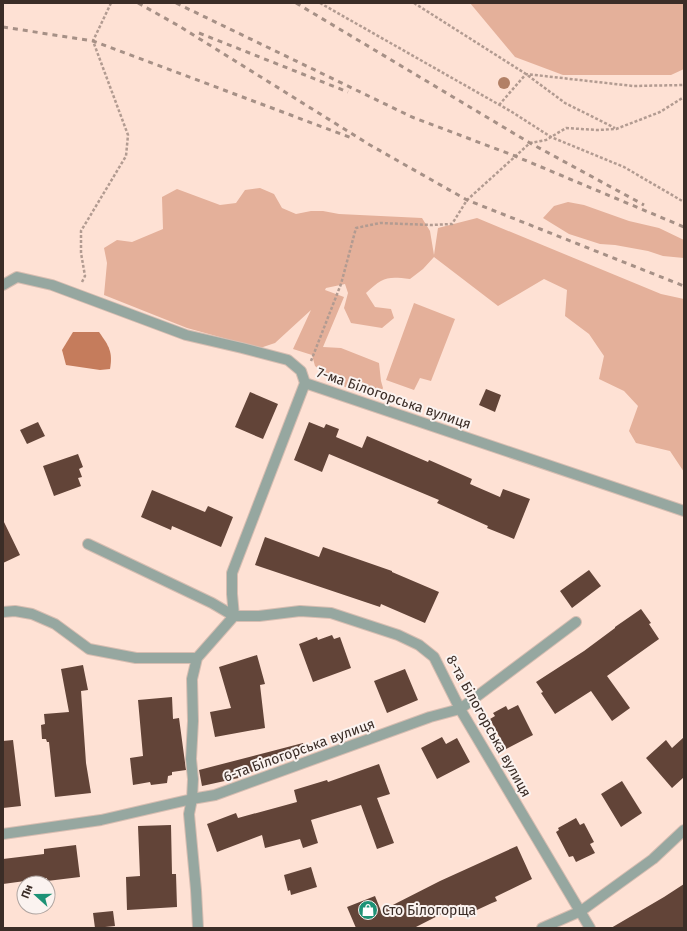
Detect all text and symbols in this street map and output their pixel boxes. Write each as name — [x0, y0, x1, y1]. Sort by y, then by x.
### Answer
street label: 7-ма Білогорська вулиця — [314, 364, 473, 433]
street label: 8-та Білогорська вулиця — [442, 652, 535, 800]
street label: 6-та Білогорська вулиця — [221, 715, 377, 786]
north arrow — [16, 875, 56, 915]
text: Пн — [19, 883, 36, 900]
shop icon: Сто Білогорща — [357, 899, 379, 921]
place label: Сто Білогорща — [382, 902, 476, 919]

